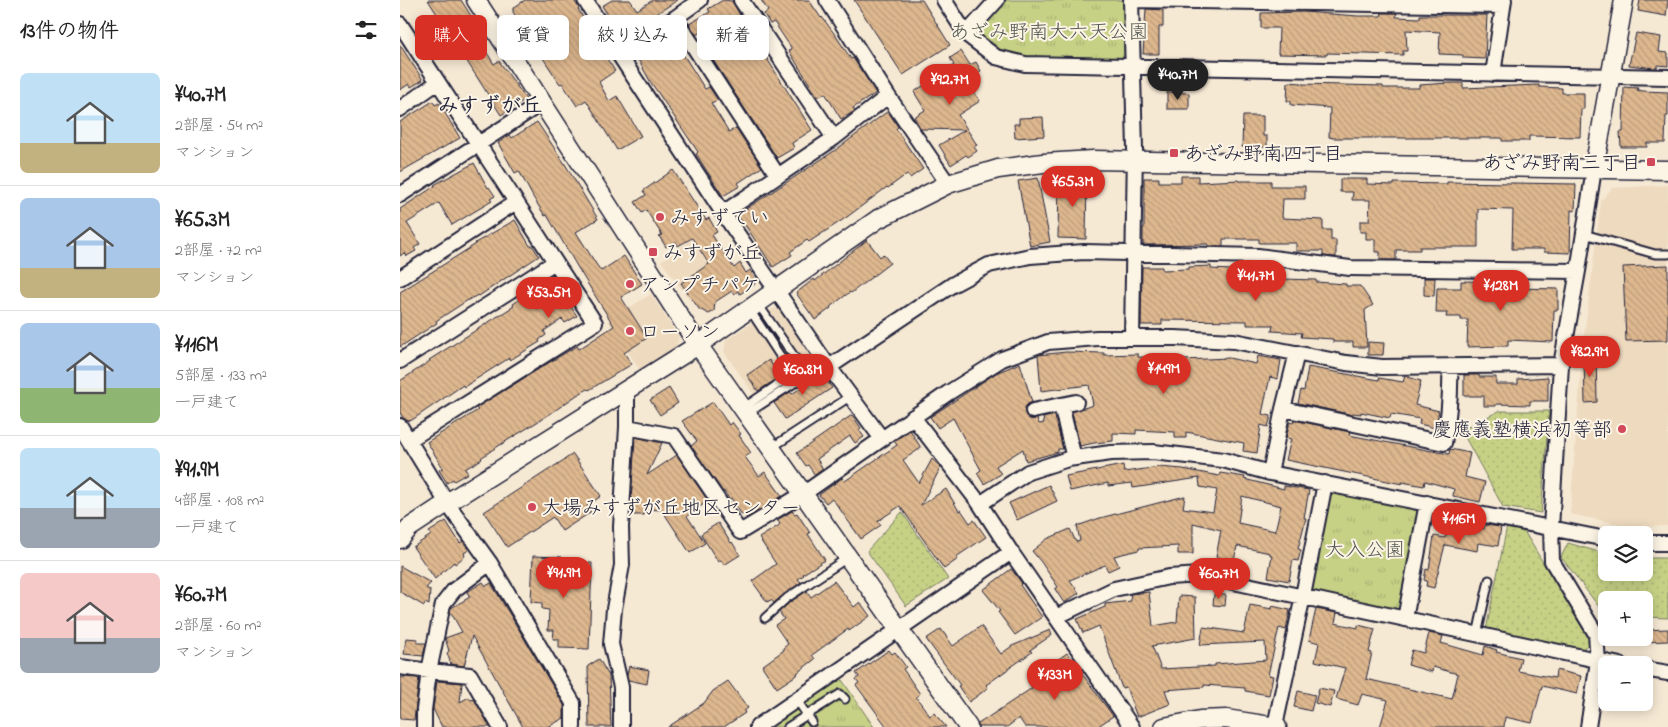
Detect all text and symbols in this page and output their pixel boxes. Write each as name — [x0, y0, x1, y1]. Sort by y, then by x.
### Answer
chip: 購入 — [415, 15, 487, 60]
chip: 賃貸 — [497, 15, 569, 60]
chip: 絞り込み — [579, 15, 687, 60]
chip: 新着 — [697, 15, 769, 60]
icon: filters — [352, 16, 380, 44]
text: 13件の物件 — [20, 17, 119, 47]
park label: あざみ野南大六天公園 — [950, 19, 1148, 48]
pin: ¥40.7M — [1137, 58, 1219, 101]
text: ¥40.7M — [1158, 63, 1198, 87]
pin: ¥92.7M — [909, 64, 991, 106]
text: ¥92.7M — [931, 68, 969, 92]
text: ¥40.7M — [175, 81, 227, 111]
district label: みすずが丘 — [438, 92, 542, 122]
icon: home — [60, 93, 120, 153]
text: 2部屋 · 54 m² — [175, 114, 263, 138]
text: マンション — [175, 141, 254, 165]
place label: あざみ野南四丁目 — [1184, 141, 1343, 170]
marker: あざみ野南四丁目 — [1168, 147, 1180, 159]
place label: あざみ野南三丁目 — [1482, 150, 1641, 179]
marker: あざみ野南三丁目 — [1645, 156, 1657, 168]
pin: ¥65.3M — [1032, 166, 1114, 208]
text: ¥65.3M — [1052, 170, 1094, 194]
place label: みすずてい — [670, 205, 769, 234]
text: ¥65.3M — [175, 206, 230, 236]
marker: みすずてい — [654, 211, 666, 223]
icon: home — [60, 218, 120, 278]
text: 2部屋 · 72 m² — [175, 239, 262, 263]
place label: みすずが丘 — [663, 240, 762, 269]
marker: みすずが丘 — [647, 246, 659, 258]
pin: ¥41.7M — [1215, 260, 1297, 302]
text: ¥41.7M — [1237, 264, 1275, 288]
text: マンション — [175, 266, 254, 290]
pin: ¥128M — [1466, 270, 1536, 312]
place label: アンプチパケ — [640, 272, 760, 301]
text: ¥128M — [1484, 274, 1519, 298]
pin: ¥53.5M — [508, 276, 590, 319]
marker: アンプチパケ — [624, 278, 636, 290]
text: ¥53.5M — [527, 281, 571, 305]
place label: ローソン — [640, 319, 720, 348]
marker: ローソン — [624, 325, 636, 337]
text: ¥116M — [175, 331, 219, 361]
pin: ¥82.9M — [1549, 336, 1631, 378]
text: ¥82.9M — [1571, 340, 1609, 364]
icon: home — [60, 343, 120, 403]
pin: ¥149M — [1129, 352, 1199, 395]
pin: ¥60.8M — [762, 354, 844, 396]
text: ¥149M — [1148, 357, 1180, 381]
text: ¥60.8M — [783, 358, 823, 382]
text: 5部屋 · 133 m² — [175, 364, 267, 388]
text: 一戸建て — [175, 391, 239, 415]
place label: 慶應義塾横浜初等部 — [1432, 417, 1612, 446]
marker: 慶應義塾横浜初等部 — [1616, 423, 1628, 435]
text: ¥91.9M — [175, 456, 220, 486]
icon: home — [60, 468, 120, 528]
text: 4部屋 · 108 m² — [175, 489, 264, 513]
place label: 大場みすずが丘地区センター — [542, 495, 800, 524]
marker: 大場みすずが丘地区センター — [526, 501, 538, 513]
pin: ¥116M — [1424, 502, 1494, 545]
text: ¥116M — [1442, 507, 1476, 531]
text: 一戸建て — [175, 516, 239, 540]
map controls — [1598, 526, 1653, 711]
button: layers — [1598, 526, 1653, 581]
park label: 大入公園 — [1325, 537, 1405, 566]
pin: ¥91.9M — [523, 556, 605, 599]
pin: ¥60.7M — [1178, 558, 1260, 600]
text: ¥91.9M — [547, 561, 581, 585]
text: ¥60.7M — [1199, 562, 1239, 586]
text: ¥60.7M — [175, 581, 227, 611]
button: + — [1598, 591, 1653, 646]
icon: home — [60, 593, 120, 653]
text: 2部屋 · 60 m² — [175, 614, 261, 638]
text: マンション — [175, 641, 254, 665]
button: − — [1598, 656, 1653, 711]
pin: ¥133M — [1020, 658, 1090, 701]
text: ¥133M — [1038, 663, 1072, 687]

